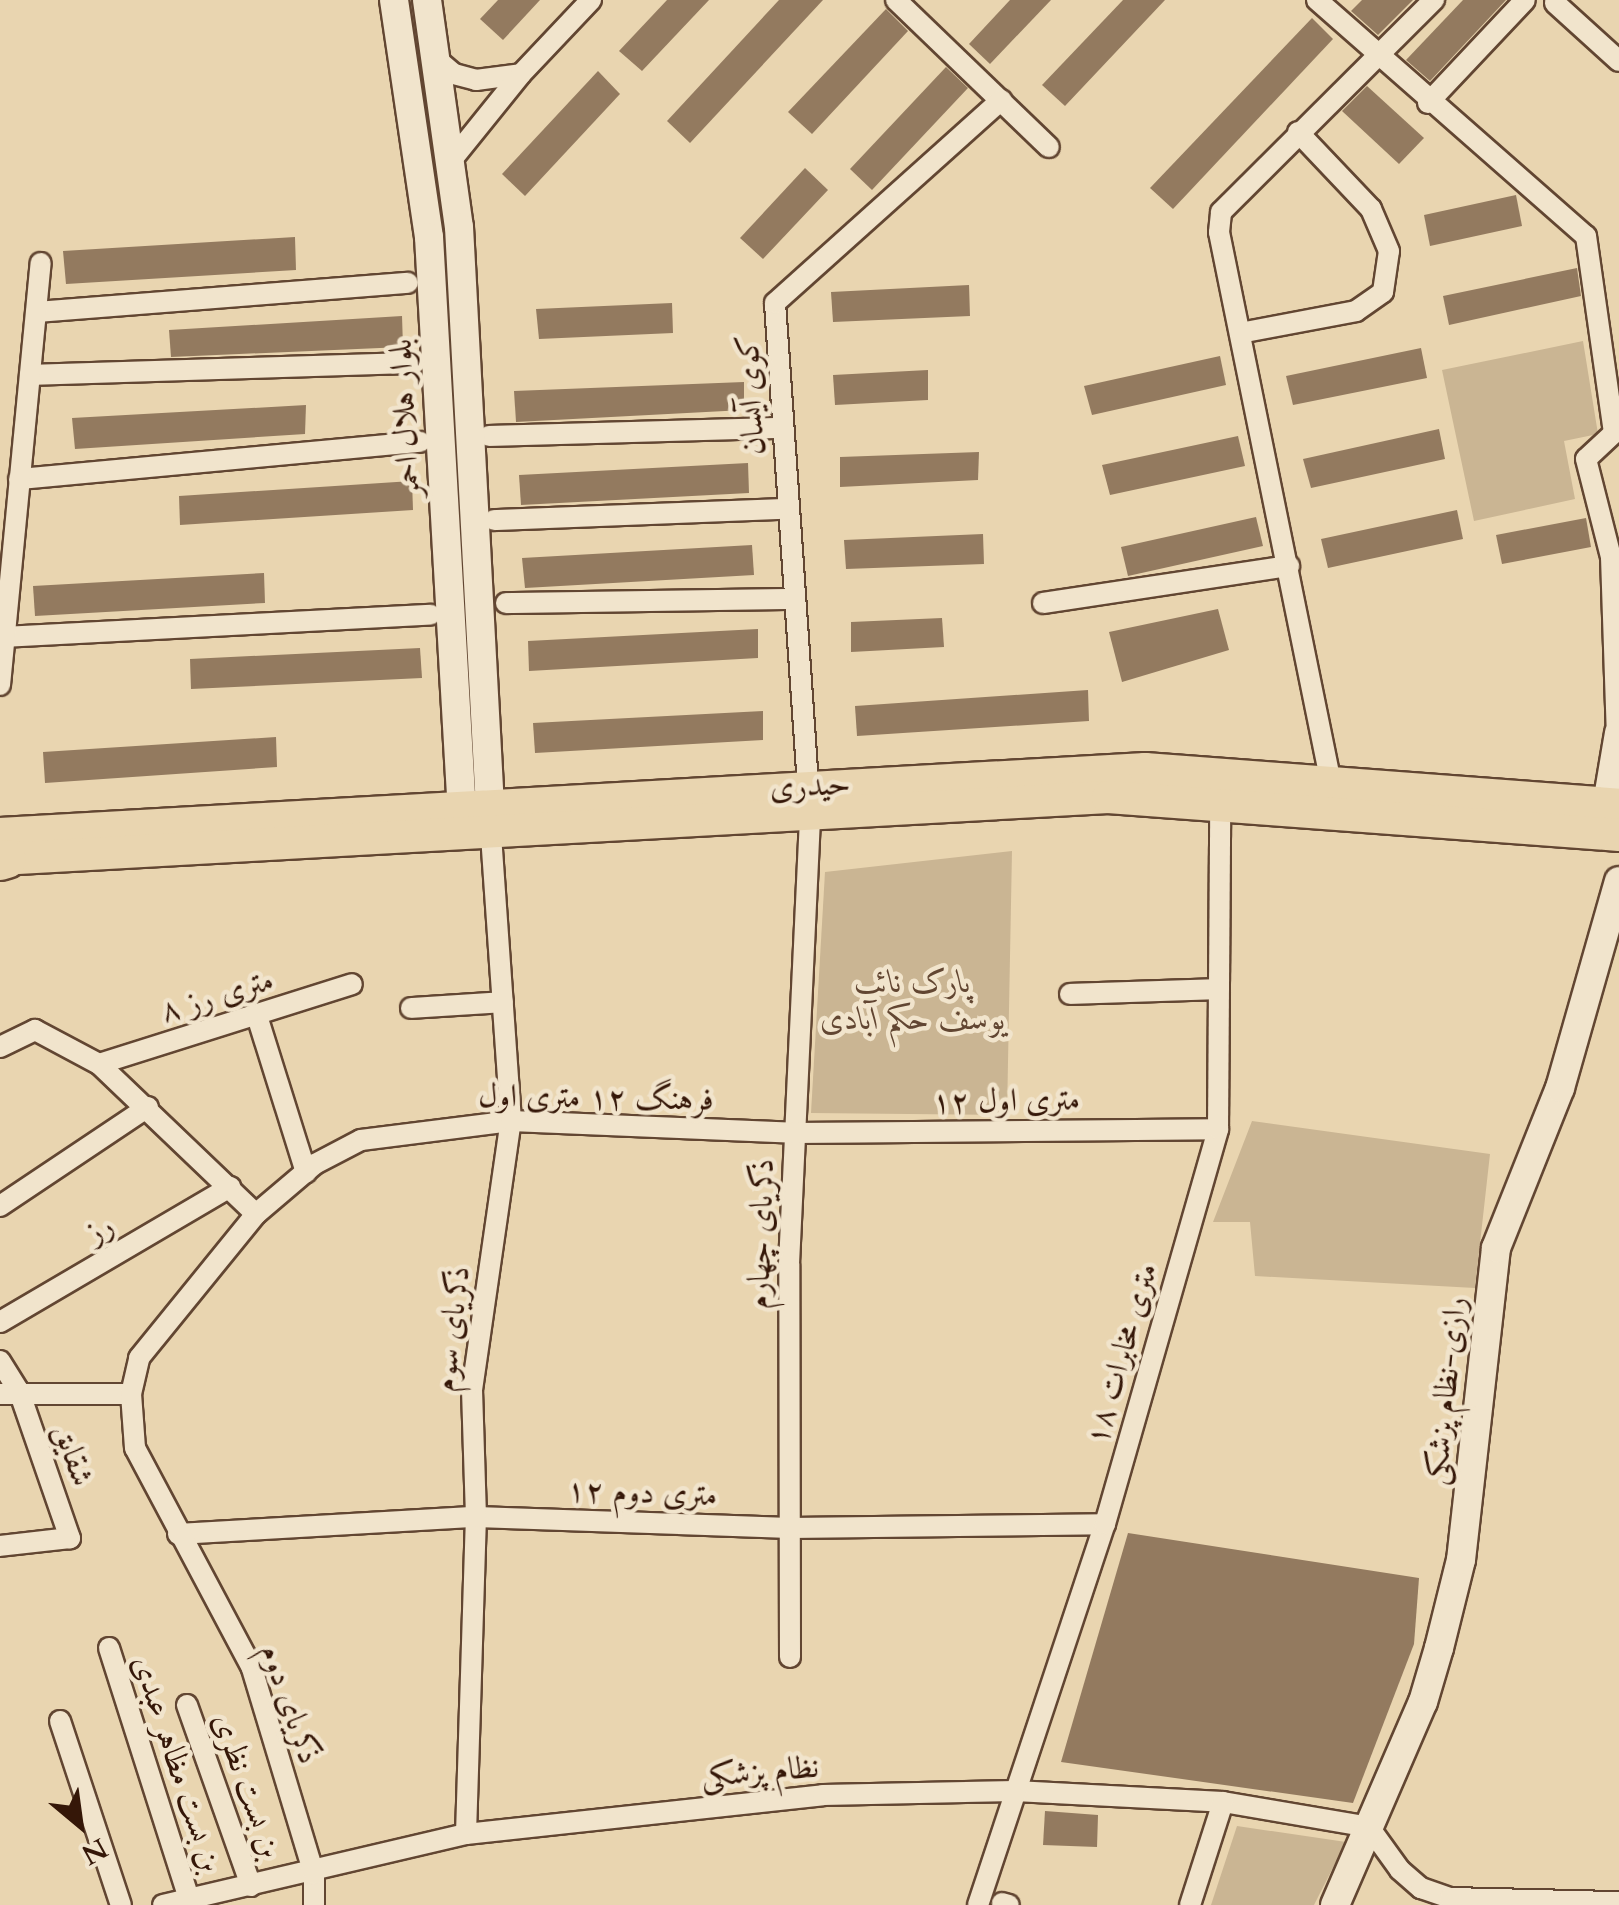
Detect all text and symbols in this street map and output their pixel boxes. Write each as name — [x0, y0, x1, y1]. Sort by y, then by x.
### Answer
street label: کوی آیسان — [729, 334, 773, 456]
street label: بلوار هلال احمر — [382, 338, 428, 498]
street label: حیدری — [769, 765, 851, 807]
street label: ۸ متری رز — [156, 961, 278, 1031]
park label: پارک نائب یوسف حکم آبادی — [820, 964, 1006, 1039]
street label: فرهنگ ۱۲ متری اول — [478, 1077, 714, 1119]
street label: ۱۲ متری اول — [932, 1081, 1080, 1121]
street label: ذکریای چهارم — [739, 1158, 783, 1310]
street label: رز — [79, 1206, 121, 1252]
street label: ۱۸ متری مخابرات — [1078, 1259, 1166, 1449]
street label: ذکریای سوم — [425, 1264, 479, 1394]
street label: رازی-نظام پزشکی — [1417, 1295, 1475, 1487]
street label: شقایق — [45, 1419, 101, 1491]
street label: ۱۲ متری دوم — [566, 1471, 718, 1515]
street label: ذکریای دوم — [252, 1639, 328, 1769]
street label: بن بست مظاهر عبدی — [124, 1651, 230, 1877]
street label: بن بست نظری — [204, 1708, 290, 1864]
street label: نظام پزشکی — [699, 1748, 821, 1796]
north arrow — [30, 1775, 130, 1875]
text: N — [75, 1829, 114, 1874]

